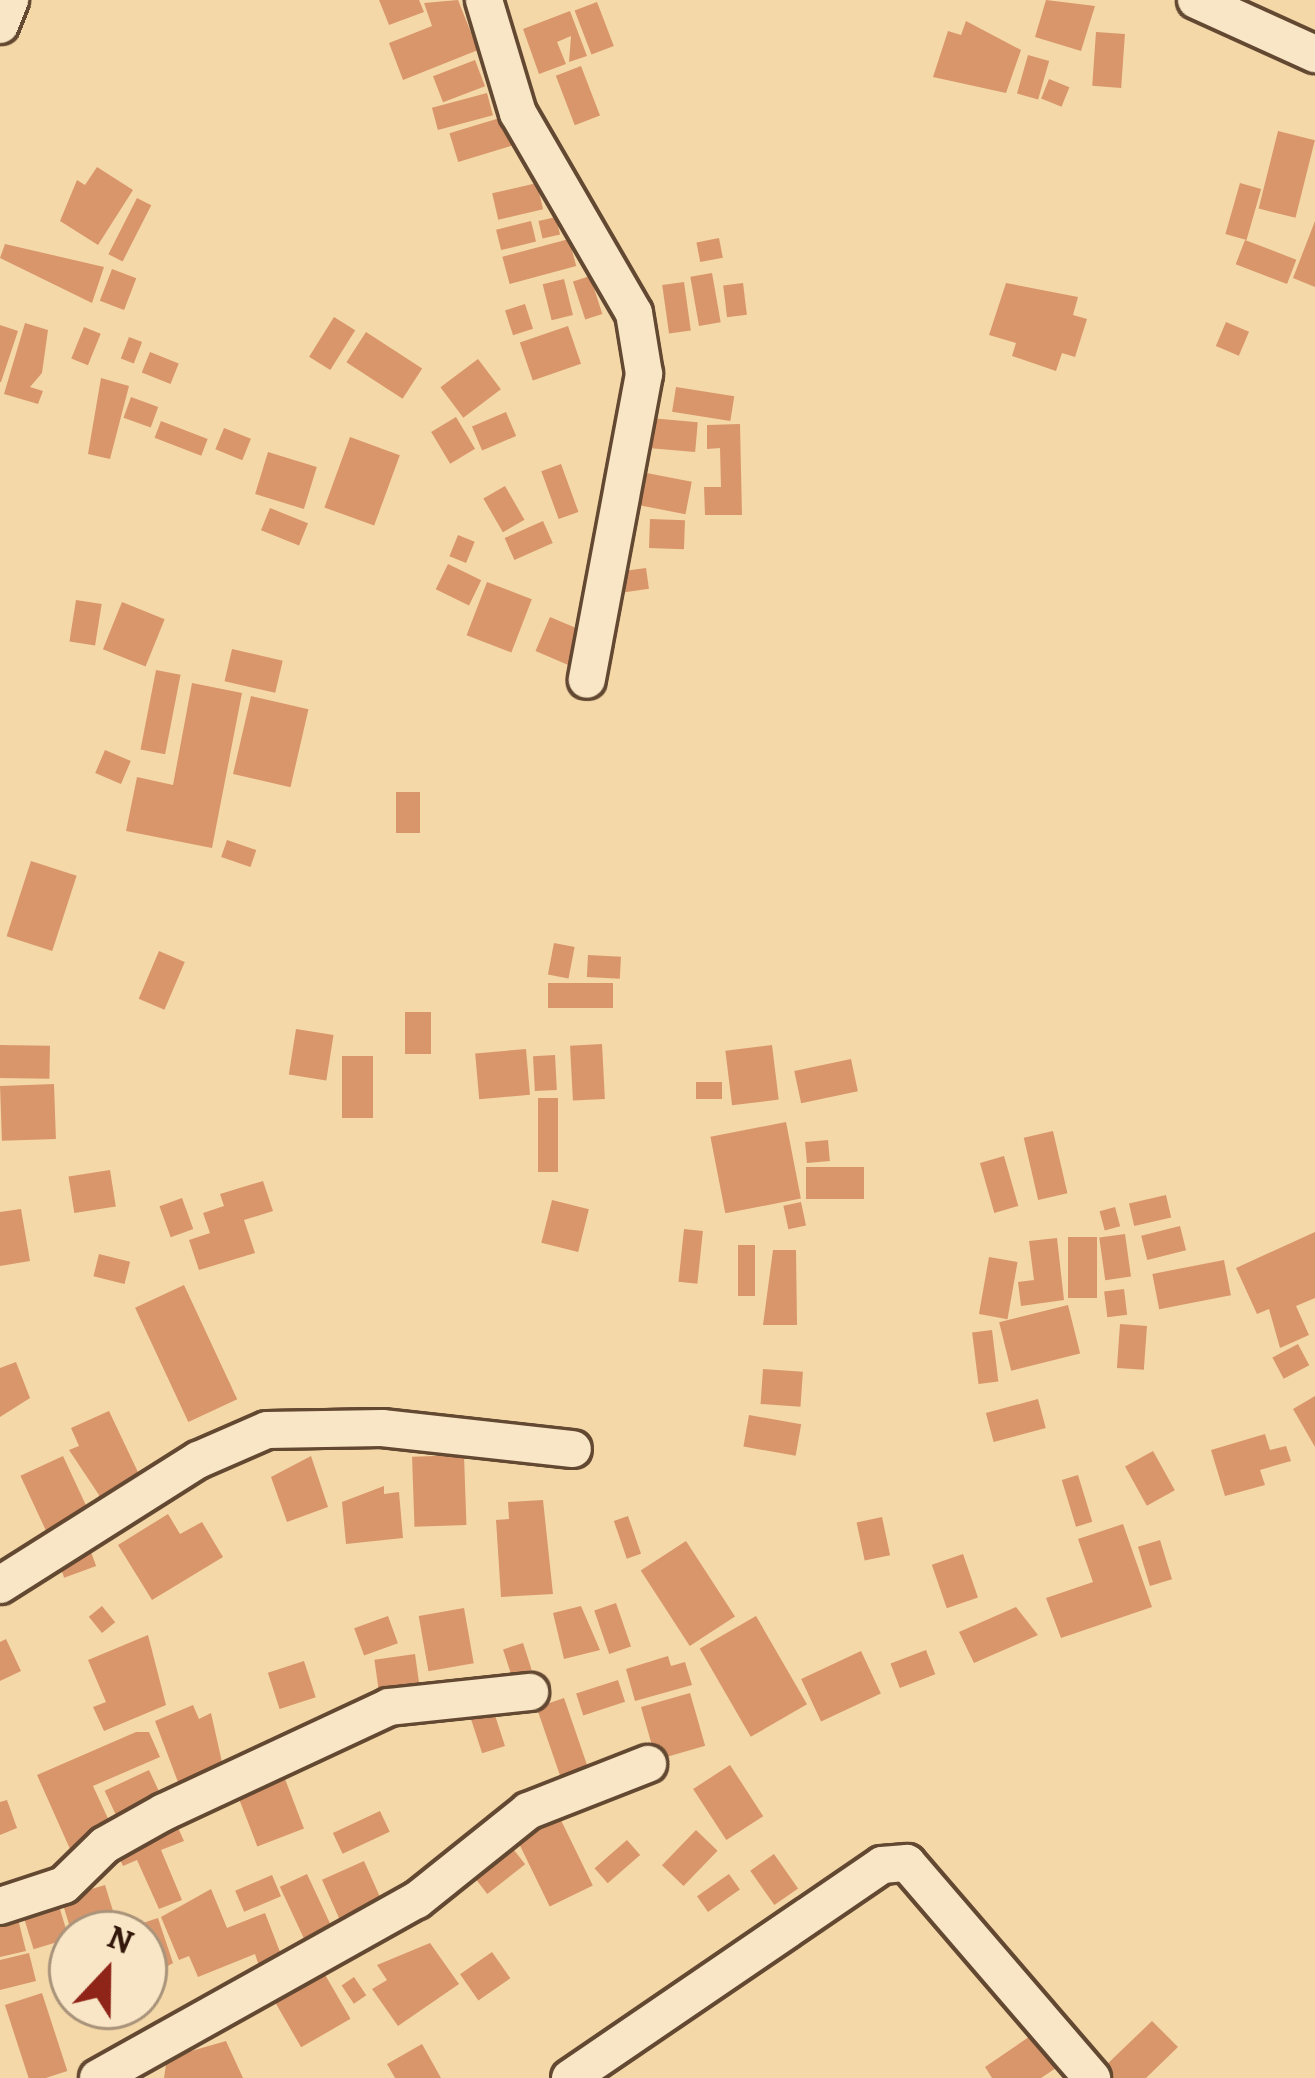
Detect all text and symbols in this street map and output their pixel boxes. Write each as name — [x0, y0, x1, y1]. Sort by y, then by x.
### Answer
north arrow — [48, 1910, 168, 2030]
text: N — [101, 1914, 140, 1964]

